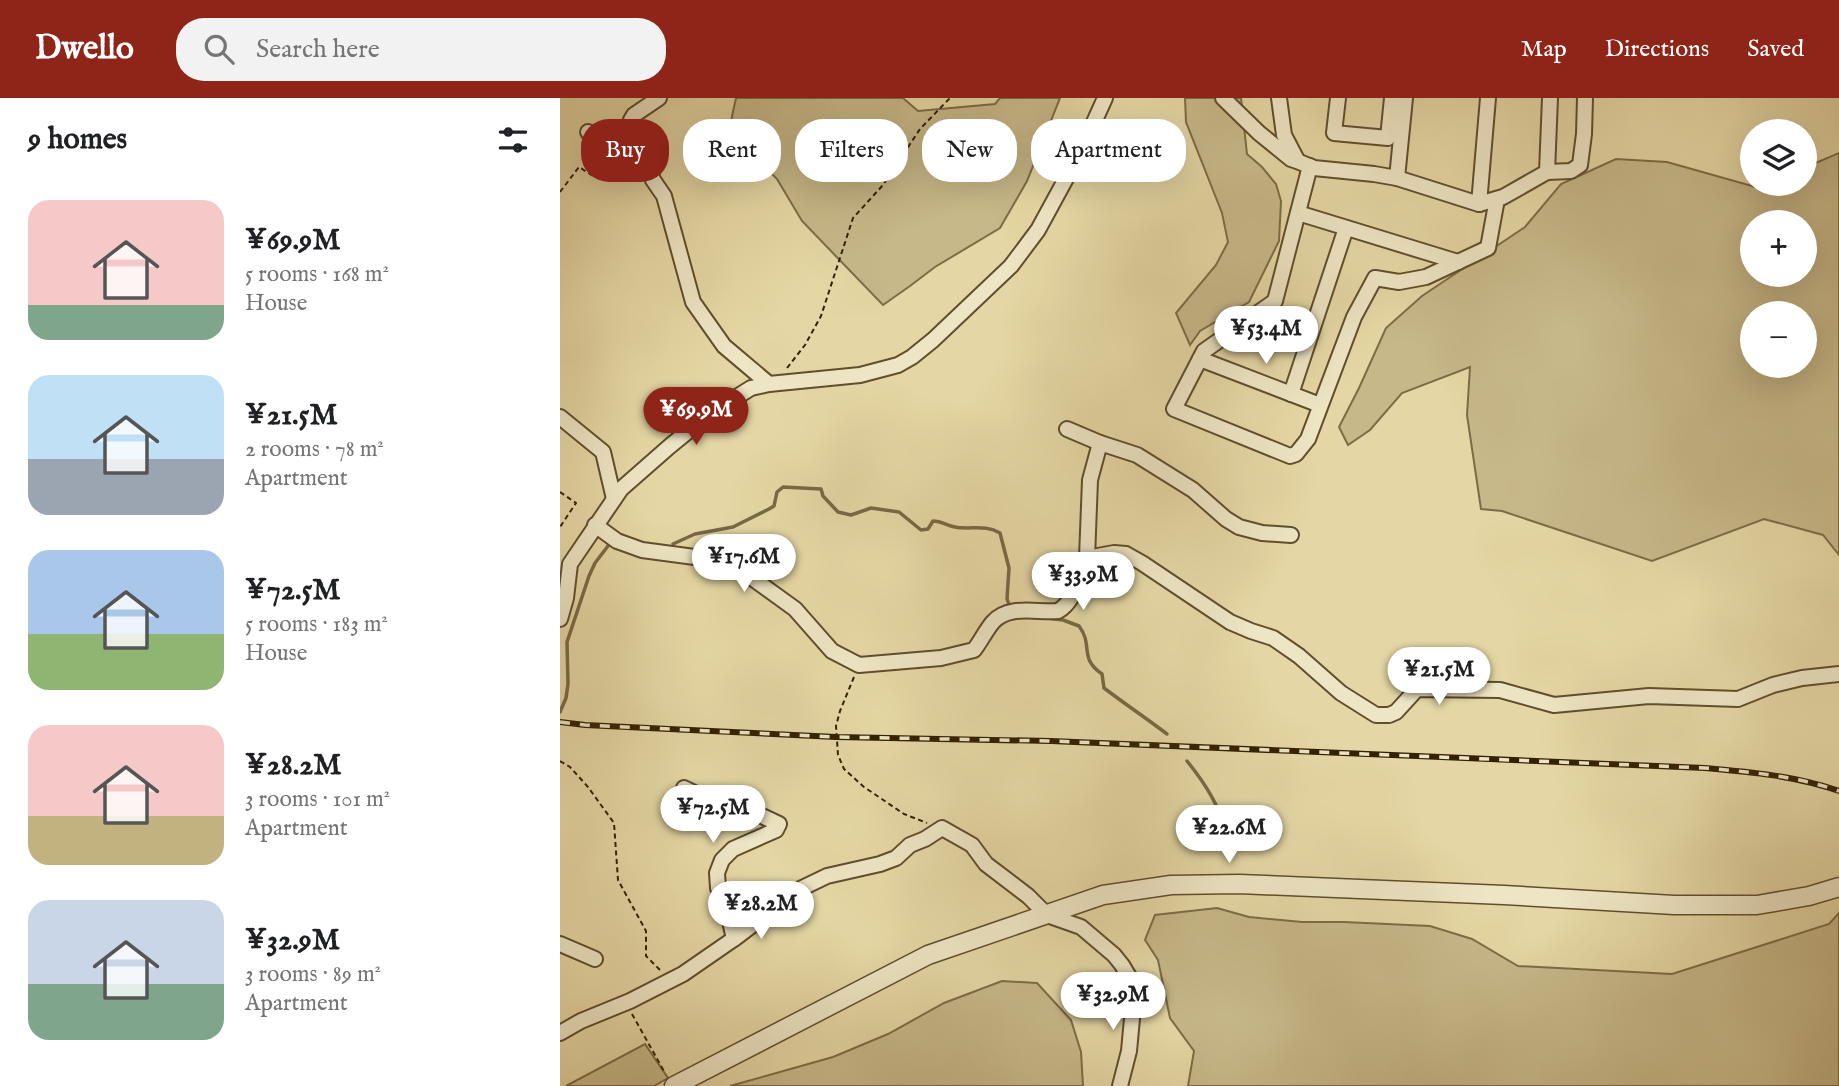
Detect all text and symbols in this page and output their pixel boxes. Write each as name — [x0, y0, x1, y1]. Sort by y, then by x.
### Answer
search box — [176, 18, 666, 81]
text: Dwello — [35, 28, 134, 70]
icon: search — [200, 30, 238, 68]
text: Search here — [256, 33, 380, 66]
text: Map — [1521, 34, 1567, 65]
text: Directions — [1605, 34, 1709, 65]
text: Saved — [1747, 34, 1804, 65]
chip: Buy — [581, 119, 669, 182]
chip: Rent — [683, 119, 781, 182]
chip: Filters — [795, 119, 908, 182]
chip: New — [922, 119, 1017, 182]
chip: Apartment — [1031, 119, 1186, 182]
map controls — [1740, 119, 1817, 378]
button: layers — [1740, 119, 1817, 196]
text: 9 homes — [28, 121, 127, 159]
icon: filters — [494, 121, 532, 159]
button: + — [1740, 210, 1817, 287]
text: ¥69.9M — [245, 222, 340, 260]
icon: home — [84, 228, 168, 312]
text: 5 rooms · 168 m² — [245, 260, 389, 289]
text: House — [245, 289, 307, 318]
button: − — [1740, 301, 1817, 378]
pin: ¥53.4M — [1209, 306, 1323, 366]
text: ¥53.4M — [1230, 314, 1302, 343]
pin: ¥69.9M — [639, 388, 753, 447]
text: ¥69.9M — [659, 395, 733, 424]
text: ¥21.5M — [245, 397, 338, 435]
icon: home — [84, 403, 168, 487]
text: 2 rooms · 78 m² — [245, 435, 384, 464]
text: Apartment — [245, 464, 348, 493]
pin: ¥17.6M — [687, 534, 801, 594]
text: ¥17.6M — [708, 542, 780, 571]
pin: ¥33.9M — [1026, 552, 1140, 612]
text: ¥33.9M — [1048, 560, 1118, 589]
text: ¥72.5M — [245, 572, 341, 610]
icon: home — [84, 578, 168, 662]
text: 5 rooms · 183 m² — [245, 610, 388, 639]
text: House — [245, 639, 307, 668]
pin: ¥21.5M — [1382, 648, 1496, 707]
text: ¥21.5M — [1403, 655, 1475, 684]
text: ¥28.2M — [245, 747, 341, 785]
icon: home — [84, 753, 168, 837]
text: 3 rooms · 101 m² — [245, 785, 390, 814]
pin: ¥72.5M — [656, 786, 770, 845]
text: ¥72.5M — [676, 793, 750, 822]
pin: ¥22.6M — [1172, 806, 1286, 865]
text: ¥22.6M — [1192, 813, 1266, 842]
text: Apartment — [245, 814, 348, 843]
pin: ¥28.2M — [704, 882, 818, 941]
text: ¥28.2M — [724, 889, 798, 918]
text: ¥32.9M — [245, 922, 340, 960]
icon: home — [84, 928, 168, 1012]
text: 3 rooms · 89 m² — [245, 960, 381, 989]
pin: ¥32.9M — [1056, 972, 1170, 1032]
text: ¥32.9M — [1077, 980, 1149, 1009]
text: Apartment — [245, 989, 348, 1018]

